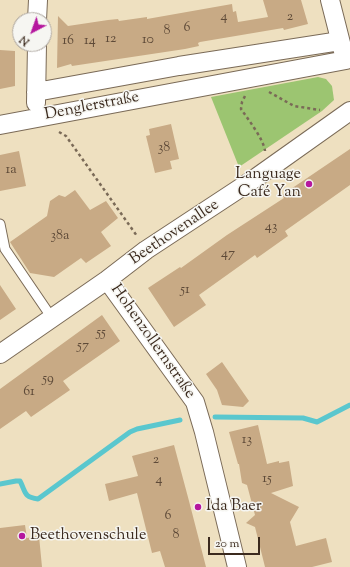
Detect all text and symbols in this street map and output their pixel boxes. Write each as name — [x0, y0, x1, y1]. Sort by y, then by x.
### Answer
house number: 4 — [220, 10, 228, 26]
house number: 2 — [287, 10, 293, 26]
north arrow — [12, 12, 52, 52]
house number: 6 — [184, 21, 190, 37]
house number: 8 — [164, 24, 170, 40]
text: N — [16, 31, 33, 49]
house number: 12 — [105, 32, 117, 48]
house number: 10 — [142, 33, 154, 49]
house number: 16 — [62, 34, 74, 50]
house number: 14 — [84, 34, 96, 50]
street label: Denglerstraße — [43, 88, 141, 126]
house number: 38 — [158, 141, 170, 157]
house number: 1a — [5, 163, 17, 179]
place label: Language Café Yan — [235, 165, 301, 203]
marker: Language Café Yan — [304, 179, 314, 189]
street label: Beethovenallee — [127, 196, 223, 270]
house number: 43 — [265, 220, 277, 236]
house number: 38a — [50, 229, 70, 245]
house number: 47 — [221, 247, 235, 263]
street label: Hohenzollernstraße — [105, 281, 199, 403]
house number: 51 — [180, 283, 190, 299]
house number: 55 — [96, 326, 106, 342]
house number: 57 — [77, 339, 89, 355]
house number: 59 — [42, 372, 54, 388]
house number: 61 — [23, 385, 35, 401]
house number: 13 — [242, 433, 252, 449]
house number: 2 — [153, 453, 159, 469]
house number: 15 — [262, 472, 272, 488]
house number: 4 — [155, 473, 163, 489]
place label: Ida Baer — [206, 497, 262, 517]
marker: Ida Baer — [193, 502, 203, 512]
house number: 6 — [165, 509, 171, 525]
place label: Beethovenschule — [30, 526, 146, 546]
house number: 8 — [173, 528, 179, 544]
scale bar — [210, 529, 262, 555]
marker: Beethovenschule — [17, 531, 27, 541]
text: 20 m — [215, 535, 239, 553]

